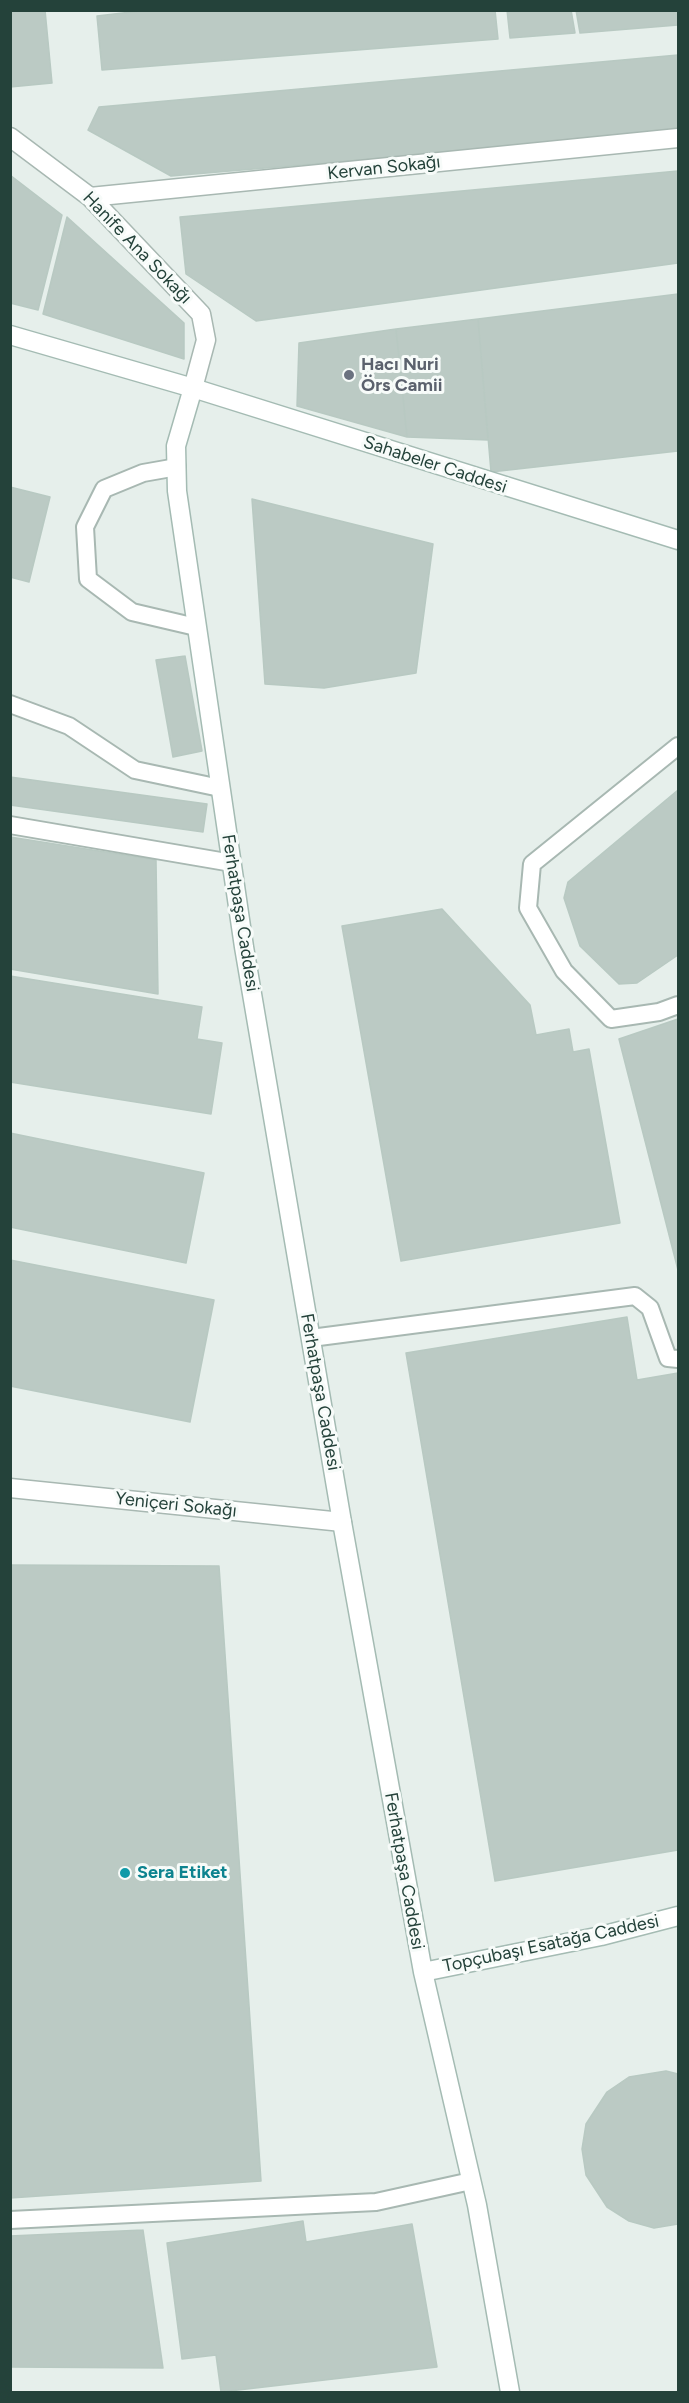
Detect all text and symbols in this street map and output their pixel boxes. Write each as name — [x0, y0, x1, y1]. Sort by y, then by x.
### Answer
street label: Kervan Sokağı — [326, 151, 442, 185]
street label: Hanife Ana Sokağı — [78, 187, 196, 309]
place label: Hacı Nuri Örs Camii — [361, 354, 442, 397]
marker: Hacı Nuri Örs Camii — [342, 368, 356, 382]
street label: Sahabeler Caddesi — [360, 432, 510, 498]
street label: Ferhatpaşa Caddesi — [217, 833, 263, 993]
street label: Ferhatpaşa Caddesi — [296, 1312, 344, 1472]
street label: Yeniçeri Sokağı — [114, 1488, 238, 1522]
street label: Ferhatpaşa Caddesi — [380, 1791, 428, 1951]
place label: Sera Etiket — [137, 1862, 228, 1884]
marker: Sera Etiket — [118, 1866, 132, 1880]
street label: Topçubaşı Esatağa Caddesi — [441, 1911, 661, 1977]

